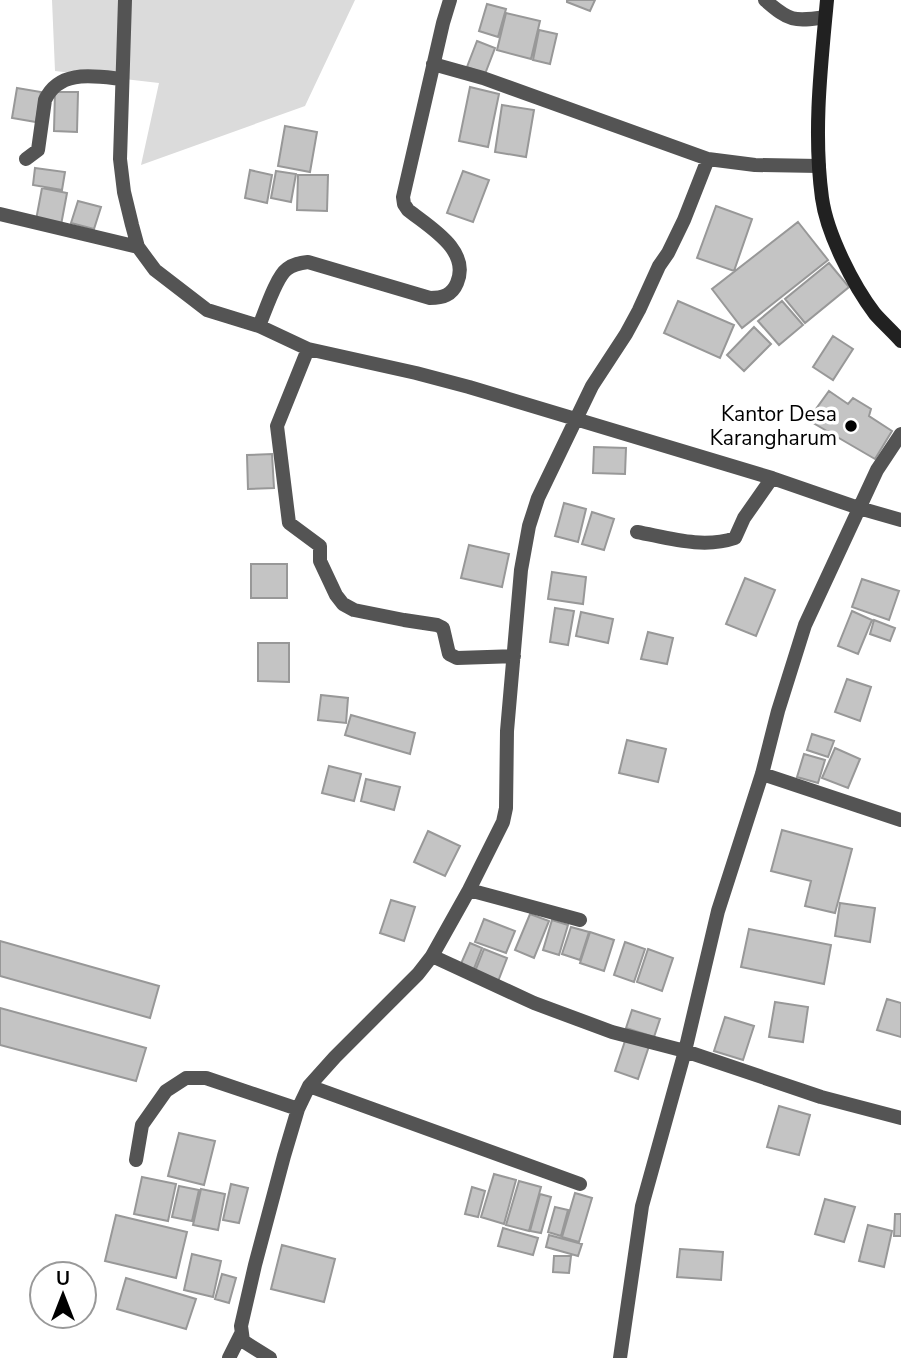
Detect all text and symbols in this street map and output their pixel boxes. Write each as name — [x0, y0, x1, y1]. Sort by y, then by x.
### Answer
place label: Kantor Desa Karangharum — [710, 400, 837, 452]
marker: Kantor Desa Karangharum — [843, 418, 859, 434]
north arrow — [28, 1260, 98, 1330]
text: U — [56, 1266, 70, 1292]

